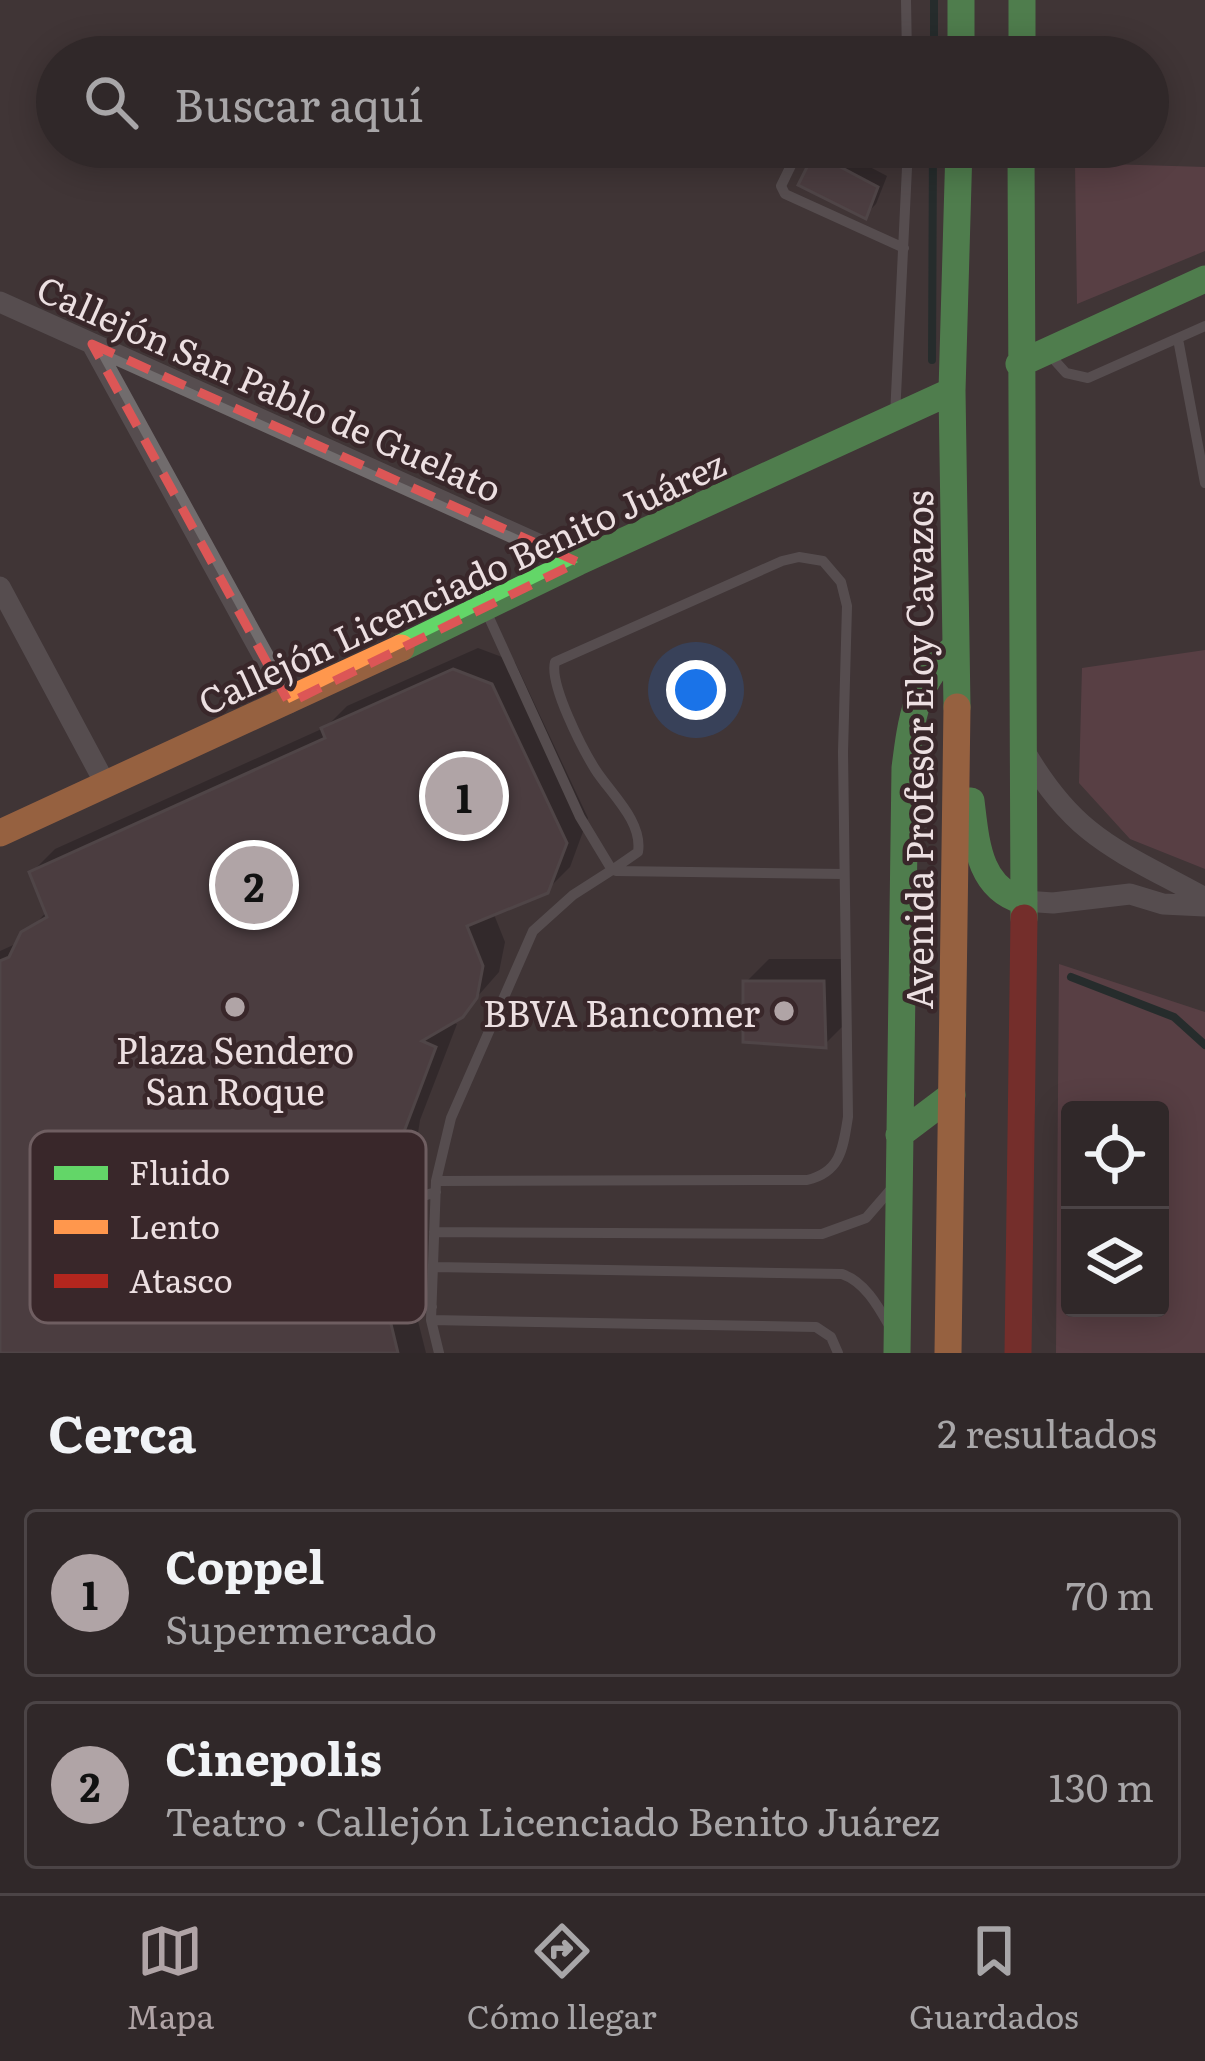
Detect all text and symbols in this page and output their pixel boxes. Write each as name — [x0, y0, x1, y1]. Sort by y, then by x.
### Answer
search box — [36, 36, 1169, 168]
icon: search — [78, 69, 144, 135]
text: Buscar aquí — [174, 69, 423, 136]
street label: Callejón San Pablo de Guelato — [29, 260, 511, 514]
street label: Callejón Licenciado Benito Juárez — [189, 435, 733, 727]
street label: Avenida Profesor Eloy Cavazos — [891, 490, 944, 1010]
your location — [666, 660, 726, 720]
pin: 1 — [425, 751, 503, 841]
pin: 2 — [215, 840, 293, 930]
place label: BBVA Bancomer — [483, 985, 760, 1038]
marker: Plaza Sendero San Roque — [222, 994, 248, 1020]
marker: BBVA Bancomer — [771, 998, 797, 1024]
place label: Plaza Sendero San Roque — [116, 1022, 354, 1116]
map controls — [1061, 1101, 1169, 1317]
button: locate — [1061, 1101, 1169, 1209]
legend — [30, 1131, 426, 1323]
text: Fluido — [129, 1146, 230, 1195]
text: Lento — [129, 1200, 220, 1249]
button: layers — [1061, 1209, 1169, 1317]
text: Atasco — [129, 1254, 233, 1303]
text: Cerca — [48, 1393, 196, 1469]
text: 2 resultados — [937, 1402, 1157, 1460]
text: Coppel — [165, 1531, 325, 1598]
text: 1 — [82, 1564, 98, 1622]
text: 70 m — [1066, 1564, 1154, 1622]
text: Supermercado — [165, 1598, 437, 1656]
text: Cinepolis — [165, 1723, 382, 1790]
text: 2 — [80, 1756, 100, 1814]
text: 130 m — [1049, 1756, 1154, 1814]
text: Teatro · Callejón Licenciado Benito Juárez — [165, 1790, 940, 1848]
tab: Mapa — [126, 1918, 214, 2039]
tab: Cómo llegar — [467, 1918, 657, 2039]
tab: Guardados — [909, 1918, 1079, 2039]

